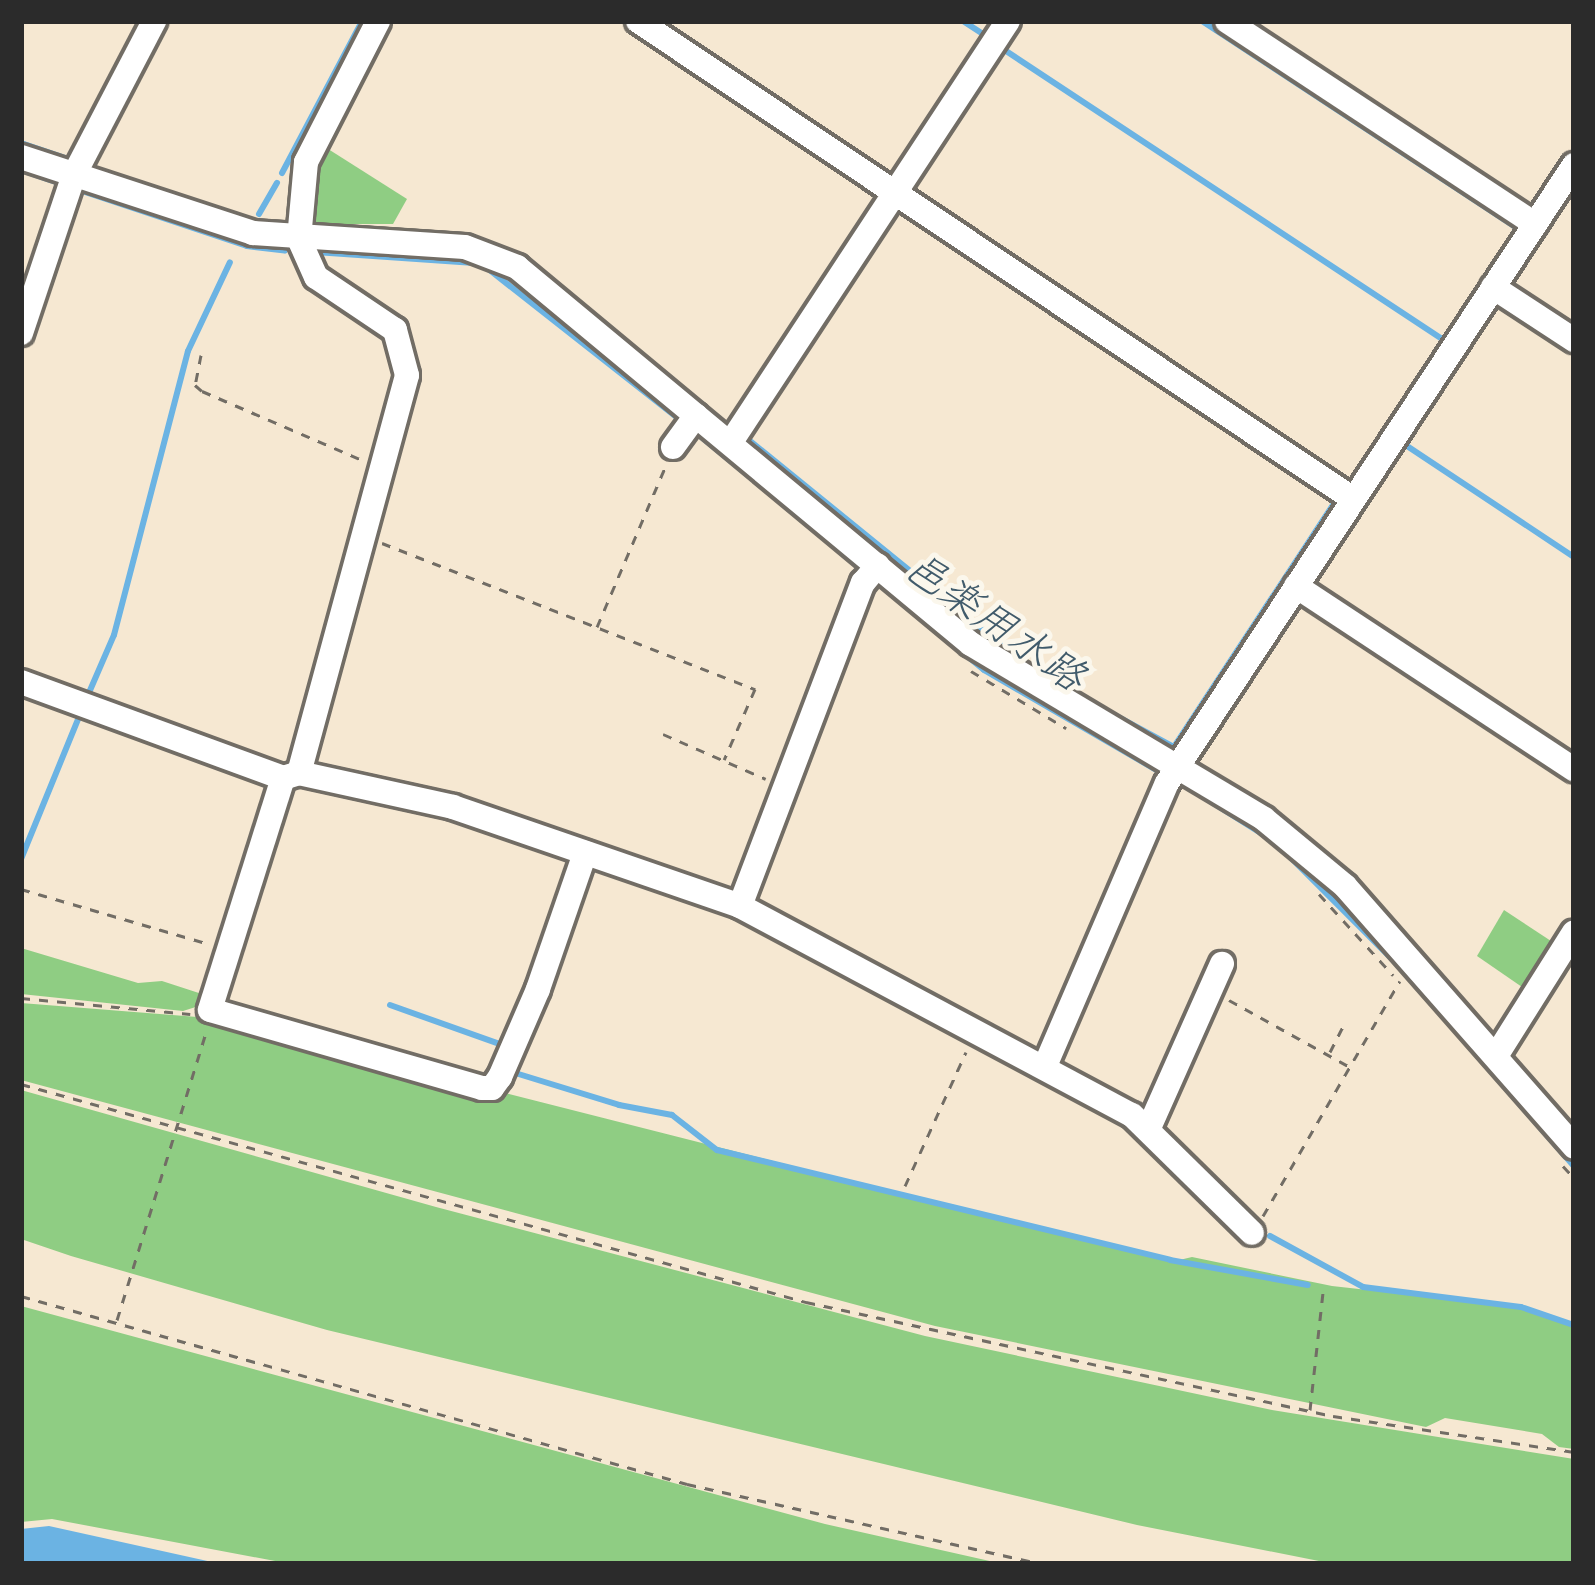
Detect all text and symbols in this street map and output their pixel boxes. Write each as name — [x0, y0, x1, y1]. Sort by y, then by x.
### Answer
water label: 邑楽用水路 — [891, 546, 1091, 708]

